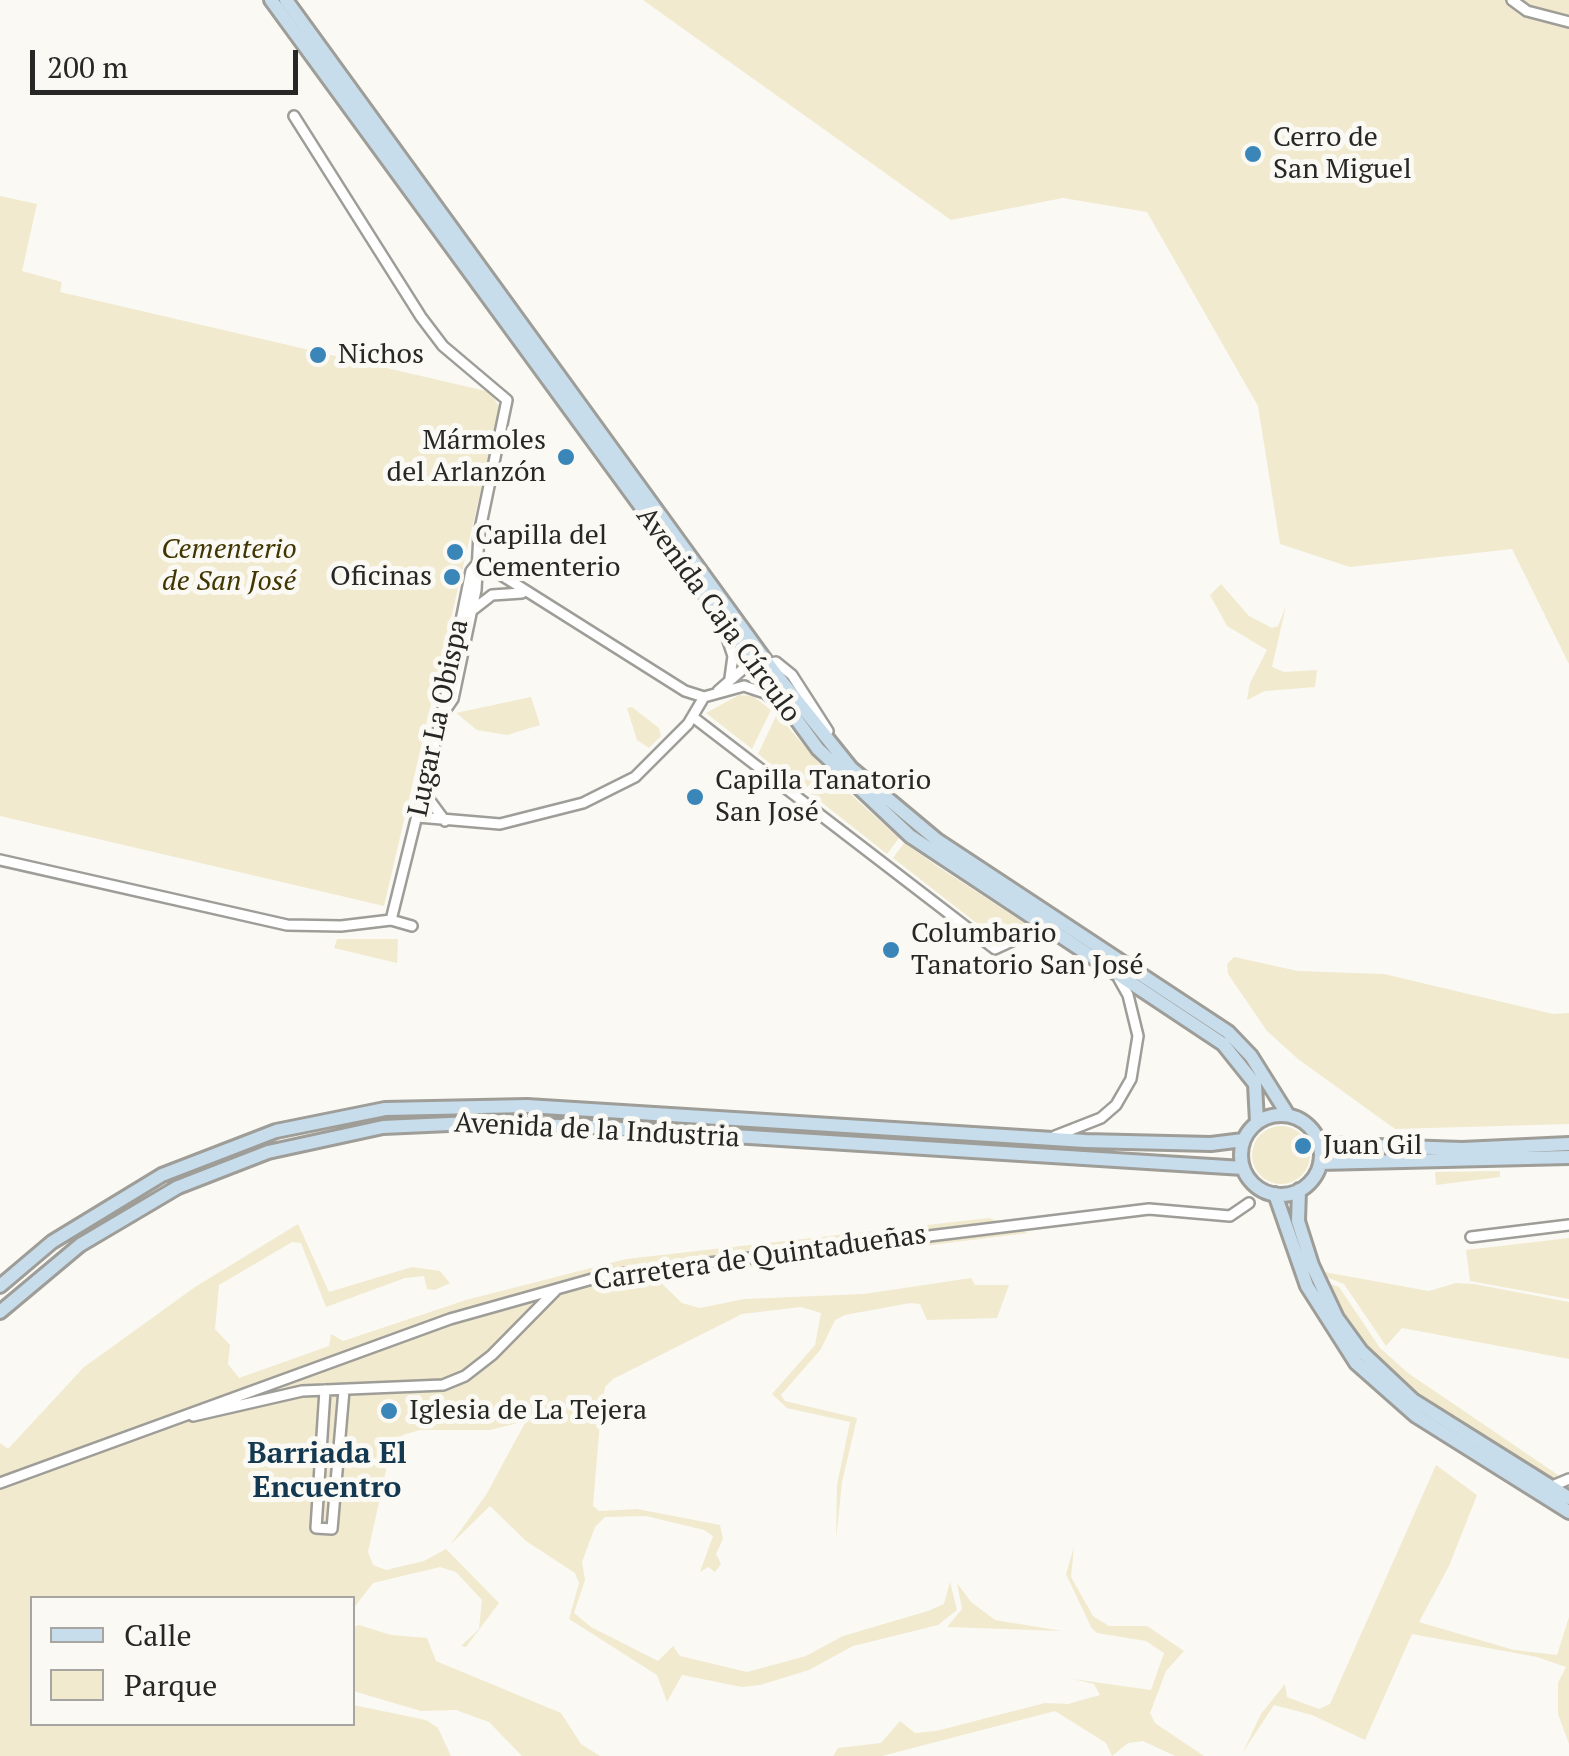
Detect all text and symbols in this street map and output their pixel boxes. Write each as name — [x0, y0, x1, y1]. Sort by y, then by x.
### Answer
scale bar — [35, 30, 302, 92]
text: 200 m — [47, 47, 128, 87]
place label: Cerro de San Miguel — [1273, 121, 1412, 187]
marker: Cerro de San Miguel — [1242, 143, 1264, 165]
place label: Nichos — [338, 338, 424, 372]
marker: Nichos — [307, 344, 329, 366]
place label: Mármoles del Arlanzón — [387, 424, 546, 490]
marker: Mármoles del Arlanzón — [555, 446, 577, 468]
street label: Avenida Caja Círculo — [629, 501, 807, 729]
place label: Capilla del Cementerio — [475, 519, 620, 585]
park label: Cementerio de San José — [161, 533, 297, 599]
marker: Capilla del Cementerio — [444, 541, 466, 563]
place label: Oficinas — [330, 560, 432, 594]
marker: Oficinas — [441, 566, 463, 588]
street label: Lugar La Obispa — [402, 616, 476, 820]
place label: Capilla Tanatorio San José — [715, 764, 931, 830]
marker: Capilla Tanatorio San José — [684, 786, 706, 808]
place label: Columbario Tanatorio San José — [911, 917, 1144, 983]
marker: Columbario Tanatorio San José — [880, 939, 902, 961]
street label: Avenida de la Industria — [453, 1107, 741, 1155]
place label: Juan Gil — [1323, 1129, 1422, 1163]
marker: Juan Gil — [1292, 1135, 1314, 1157]
street label: Carretera de Quintadueñas — [592, 1218, 928, 1298]
place label: Iglesia de La Tejera — [409, 1394, 647, 1428]
marker: Iglesia de La Tejera — [378, 1400, 400, 1422]
district label: Barriada El Encuentro — [247, 1436, 407, 1506]
legend — [30, 1596, 355, 1726]
text: Calle — [124, 1615, 192, 1655]
text: Parque — [124, 1665, 217, 1705]

